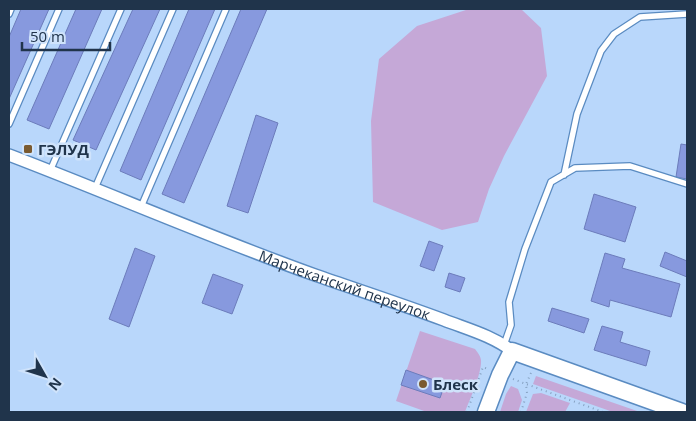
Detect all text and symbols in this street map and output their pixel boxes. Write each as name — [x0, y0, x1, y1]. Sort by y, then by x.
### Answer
scale bar — [22, 20, 110, 52]
text: 50 m — [30, 26, 65, 46]
place label: ГЭЛУД — [38, 139, 89, 159]
marker: ГЭЛУД — [22, 143, 34, 155]
street label: Марчеканский переулок — [256, 245, 433, 324]
north arrow — [20, 351, 70, 401]
text: N — [45, 374, 66, 395]
place label: Блеск — [433, 374, 479, 394]
marker: Блеск — [417, 378, 429, 390]

